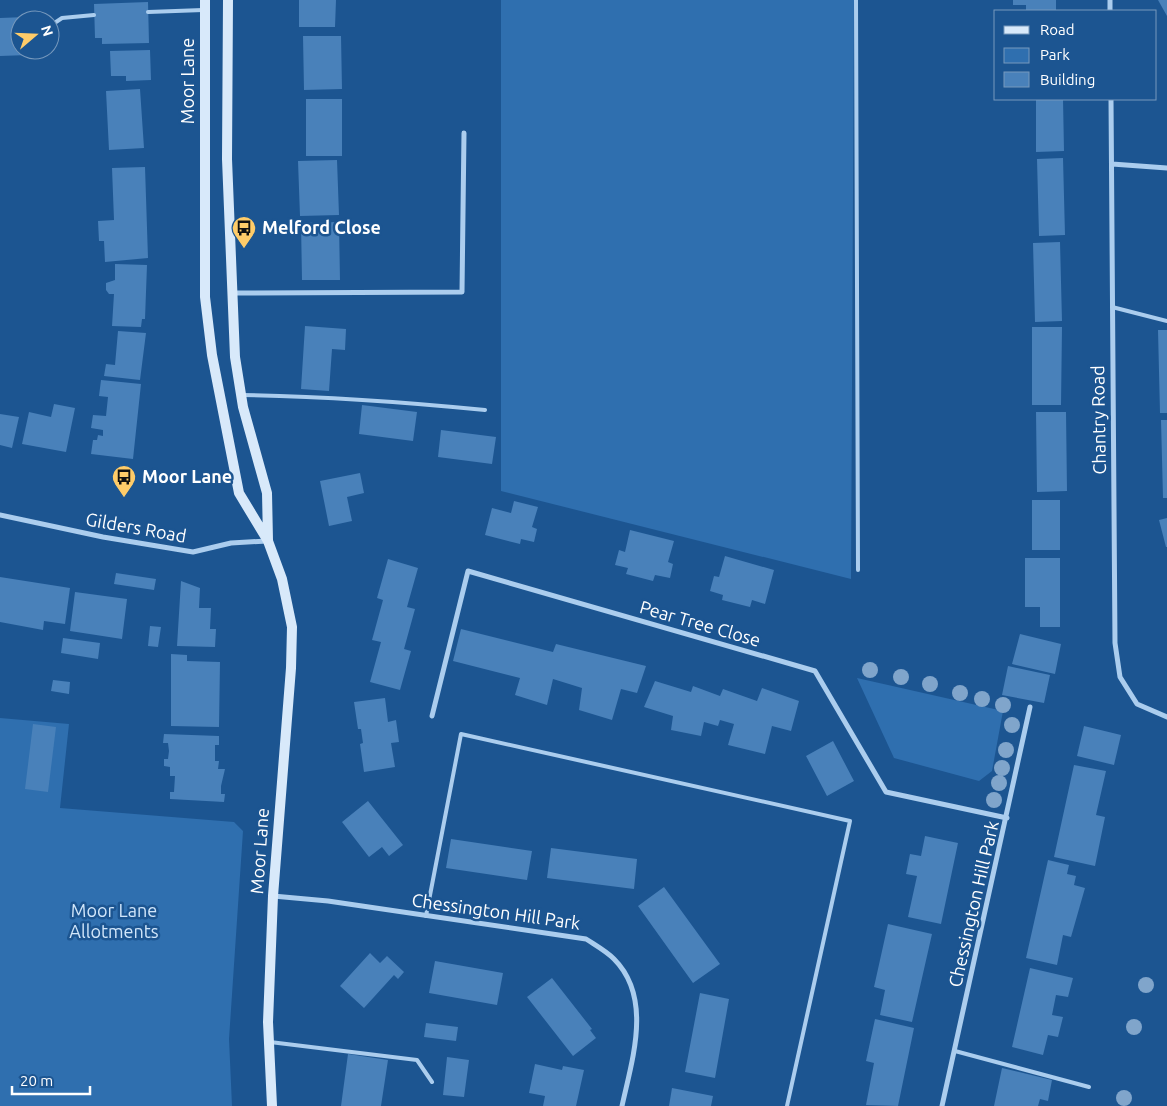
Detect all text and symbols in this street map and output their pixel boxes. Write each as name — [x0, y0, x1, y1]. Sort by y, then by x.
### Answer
north arrow — [10, 10, 60, 60]
legend — [994, 10, 1157, 100]
text: Road — [1040, 21, 1075, 38]
text: N — [38, 23, 57, 38]
street label: Moor Lane — [177, 38, 197, 124]
text: Park — [1040, 46, 1070, 63]
text: Building — [1040, 71, 1095, 88]
bus stop icon: Melford Close — [231, 215, 257, 249]
place label: Melford Close — [262, 217, 381, 237]
street label: Chantry Road — [1087, 365, 1109, 475]
bus stop icon: Moor Lane — [111, 464, 137, 498]
place label: Moor Lane — [142, 466, 232, 486]
street label: Gilders Road — [84, 508, 188, 546]
street label: Pear Tree Close — [638, 596, 763, 650]
street label: Moor Lane — [246, 807, 272, 895]
street label: Chessington Hill Park — [944, 819, 1002, 989]
street label: Chessington Hill Park — [411, 889, 582, 933]
park label: Moor Lane Allotments — [69, 900, 159, 941]
scale bar — [12, 1064, 90, 1096]
text: 20 m — [20, 1072, 53, 1089]

